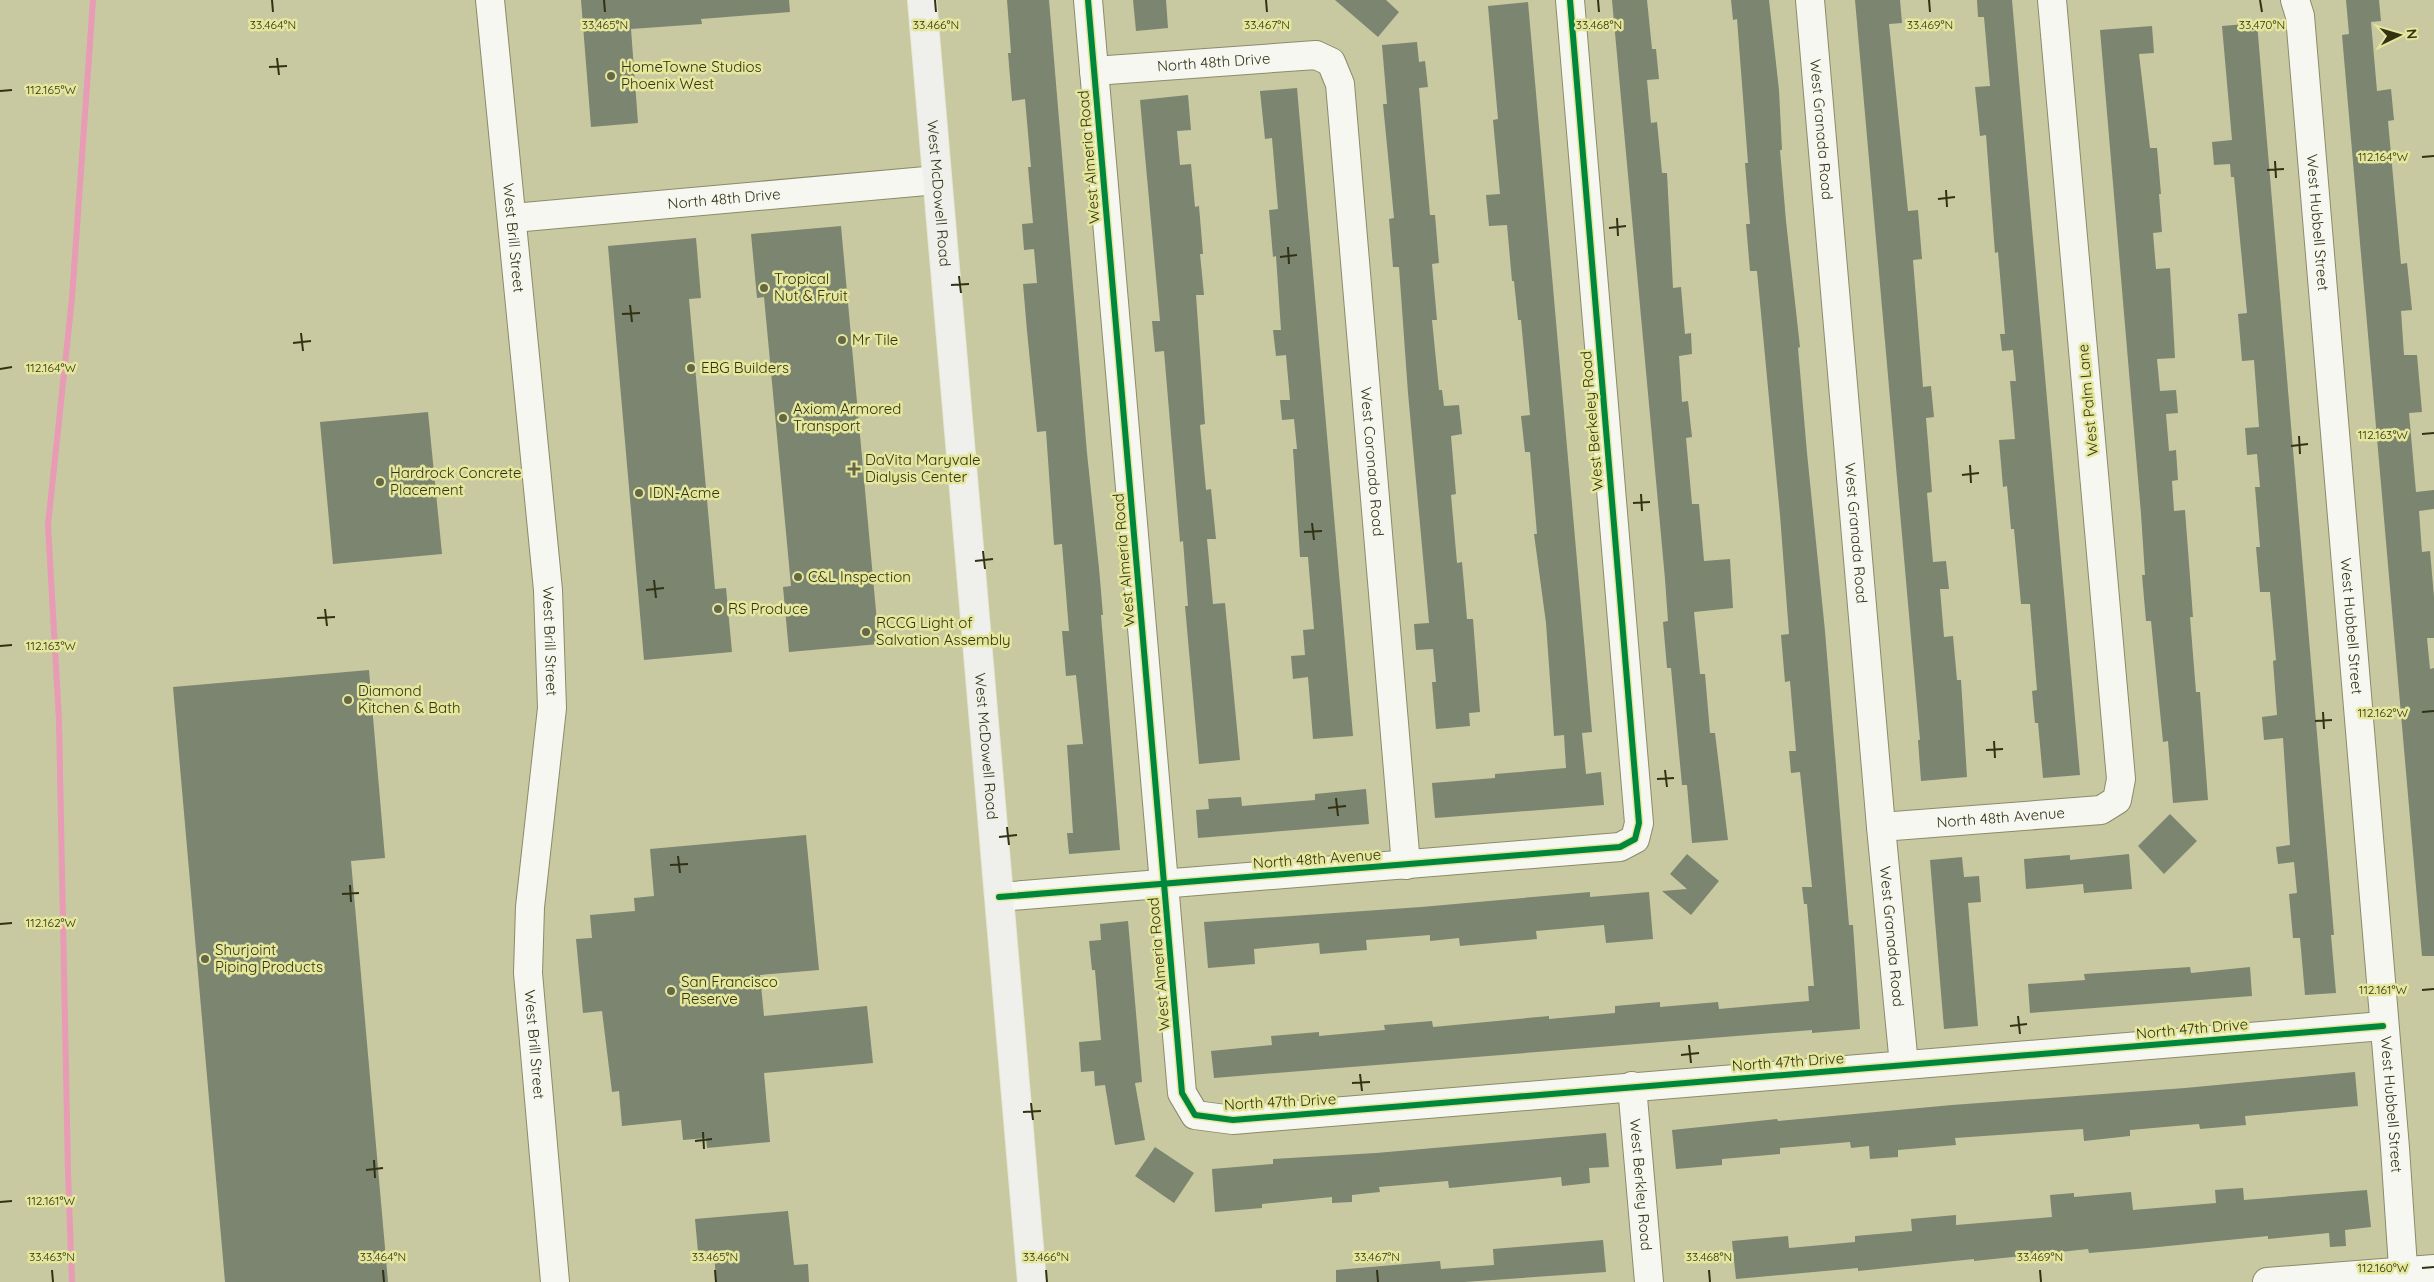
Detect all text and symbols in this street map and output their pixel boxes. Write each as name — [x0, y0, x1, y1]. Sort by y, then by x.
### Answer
north arrow — [2374, 10, 2424, 60]
text: 33.464°N — [250, 17, 296, 32]
text: 33.465°N — [582, 17, 628, 32]
text: 33.466°N — [913, 17, 959, 32]
text: 33.467°N — [1244, 17, 1290, 32]
text: 33.468°N — [1576, 17, 1622, 32]
text: 33.469°N — [1907, 17, 1953, 32]
text: 33.470°N — [2239, 17, 2285, 32]
text: N — [2403, 28, 2421, 40]
street label: North 48th Drive — [1156, 48, 1271, 75]
place label: HomeTowne Studios Phoenix West — [621, 57, 762, 93]
street label: West Granada Road — [1806, 58, 1837, 201]
marker: HomeTowne Studios Phoenix West — [605, 70, 617, 82]
text: 112.165°W — [26, 82, 77, 97]
street label: West Almeria Road — [1073, 90, 1104, 224]
street label: West McDowell Road — [923, 119, 955, 267]
text: 112.164°W — [2358, 149, 2408, 164]
street label: West Hubbell Street — [2303, 153, 2333, 292]
street label: West Brill Street — [499, 182, 529, 293]
street label: North 48th Drive — [667, 184, 781, 213]
place label: Tropical Nut & Fruit — [774, 269, 848, 305]
marker: Tropical Nut & Fruit — [758, 282, 770, 294]
place label: Mr Tile — [852, 330, 898, 349]
marker: Mr Tile — [836, 334, 848, 346]
street label: West Palm Lane — [2073, 343, 2102, 457]
street label: West Berkeley Road — [1576, 350, 1607, 492]
place label: EBG Builders — [701, 358, 789, 377]
text: 112.164°W — [26, 360, 76, 375]
marker: EBG Builders — [685, 362, 697, 374]
street label: West Coronado Road — [1357, 386, 1388, 537]
place label: Axiom Armored Transport — [793, 399, 901, 435]
marker: Axiom Armored Transport — [777, 412, 789, 424]
text: 112.163°W — [2358, 427, 2408, 442]
place label: DaVita Maryvale Dialysis Center — [865, 450, 980, 486]
marker: DaVita Maryvale Dialysis Center — [847, 462, 861, 476]
street label: West Granada Road — [1841, 462, 1872, 604]
place label: Hardrock Concrete Placement — [390, 463, 522, 499]
marker: Hardrock Concrete Placement — [374, 476, 386, 488]
place label: IDN-Acme — [649, 483, 720, 502]
marker: IDN-Acme — [633, 487, 645, 499]
street label: West Almeria Road — [1108, 493, 1139, 627]
street label: West Hubbell Street — [2336, 557, 2367, 695]
place label: C&L Inspection — [808, 567, 911, 586]
marker: C&L Inspection — [792, 571, 804, 583]
street label: West Brill Street — [539, 586, 562, 696]
place label: RS Produce — [728, 599, 808, 618]
marker: RS Produce — [712, 603, 724, 615]
place label: RCCG Light of Salvation Assembly — [876, 613, 1010, 649]
marker: RCCG Light of Salvation Assembly — [860, 626, 872, 638]
text: 112.163°W — [26, 638, 76, 653]
street label: West McDowell Road — [971, 672, 1002, 820]
place label: Diamond Kitchen & Bath — [358, 681, 461, 717]
marker: Diamond Kitchen & Bath — [342, 694, 354, 706]
text: 112.162°W — [2358, 705, 2409, 720]
street label: North 48th Avenue — [1936, 803, 2065, 832]
street label: North 48th Avenue — [1252, 845, 1382, 872]
street label: West Granada Road — [1876, 865, 1908, 1008]
street label: West Almeria Road — [1143, 897, 1174, 1031]
text: 112.162°W — [26, 915, 77, 930]
place label: Shurjoint Piping Products — [215, 940, 323, 976]
marker: Shurjoint Piping Products — [199, 953, 211, 965]
place label: San Francisco Reserve — [681, 972, 778, 1008]
text: 112.161°W — [2359, 982, 2407, 997]
marker: San Francisco Reserve — [665, 985, 677, 997]
street label: West Brill Street — [521, 989, 549, 1100]
street label: North 47th Drive — [2135, 1014, 2249, 1043]
street label: West Hubbell Street — [2377, 1035, 2407, 1173]
street label: North 47th Drive — [1731, 1048, 1845, 1075]
street label: North 47th Drive — [1223, 1089, 1337, 1114]
street label: West Berkley Road — [1626, 1118, 1656, 1251]
text: 112.161°W — [27, 1193, 75, 1208]
text: 33.463°N — [29, 1249, 75, 1264]
text: 33.464°N — [360, 1249, 406, 1264]
text: 33.465°N — [692, 1249, 738, 1264]
text: 33.466°N — [1023, 1249, 1069, 1264]
text: 33.467°N — [1354, 1249, 1400, 1264]
text: 33.468°N — [1686, 1249, 1732, 1264]
text: 33.469°N — [2017, 1249, 2063, 1264]
text: 112.160°W — [2358, 1260, 2409, 1275]

